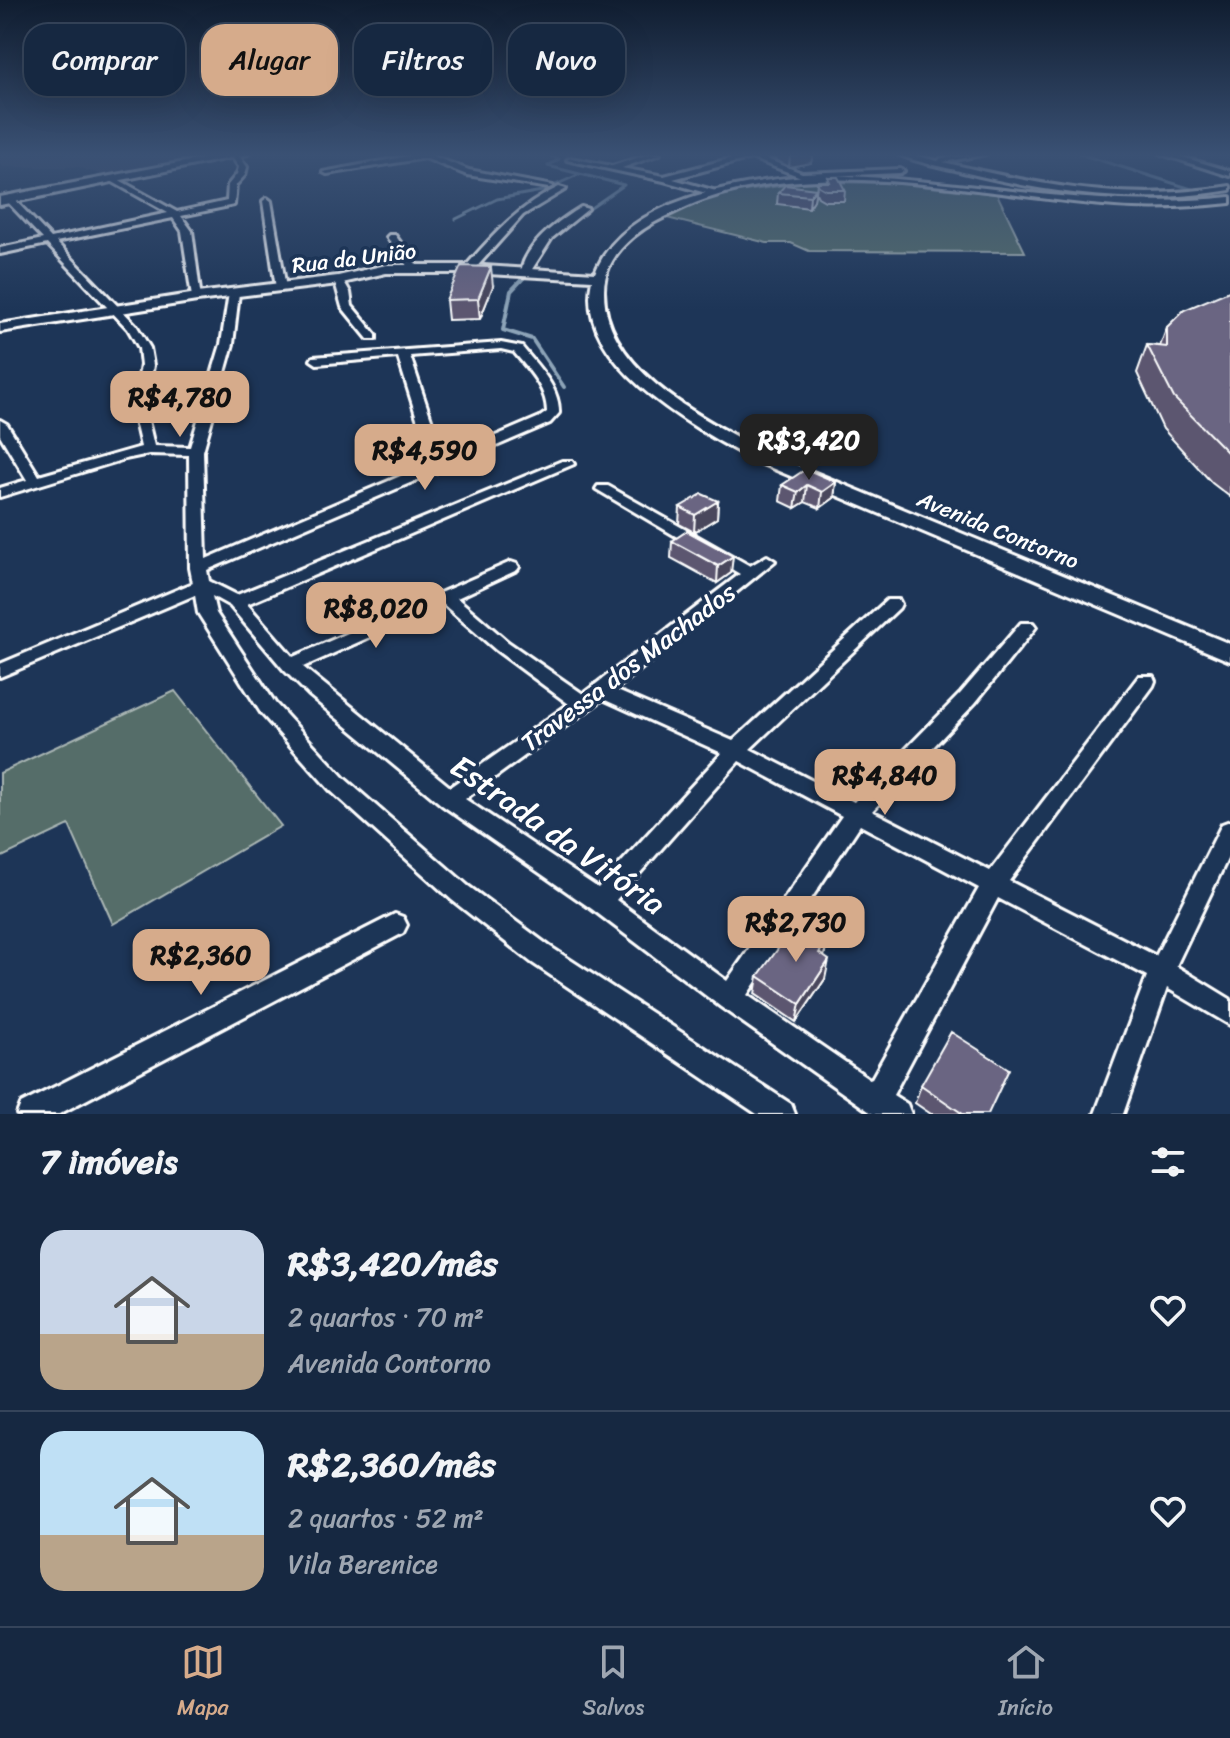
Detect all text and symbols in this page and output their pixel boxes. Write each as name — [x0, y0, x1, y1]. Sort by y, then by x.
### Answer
chip: Comprar — [24, 24, 185, 96]
chip: Alugar — [201, 24, 338, 96]
chip: Filtros — [354, 24, 492, 96]
chip: Novo — [508, 24, 625, 96]
street label: Rua da União — [290, 231, 418, 285]
pin: R$4,780 — [106, 371, 254, 439]
text: R$4,780 — [128, 374, 232, 420]
pin: R$3,420 — [735, 414, 883, 482]
text: R$3,420 — [758, 417, 860, 463]
pin: R$4,590 — [351, 424, 499, 492]
text: R$4,590 — [373, 427, 477, 473]
street label: Avenida Contorno — [910, 479, 1085, 580]
street label: Travessa dos Machados — [510, 570, 747, 764]
pin: R$8,020 — [302, 582, 450, 650]
text: R$8,020 — [324, 585, 428, 631]
street label: Estrada da Vitória — [438, 739, 678, 931]
pin: R$4,840 — [811, 749, 959, 817]
text: R$4,840 — [833, 752, 937, 798]
pin: R$2,730 — [722, 896, 870, 964]
text: R$2,730 — [746, 899, 846, 945]
pin: R$2,360 — [127, 929, 275, 997]
text: R$2,360 — [151, 932, 251, 978]
text: 7 imóveis — [40, 1132, 178, 1192]
icon: filters — [1146, 1140, 1190, 1184]
text: R$3,420/mês — [288, 1234, 498, 1294]
icon: home — [104, 1262, 200, 1358]
icon: heart — [1146, 1288, 1190, 1332]
text: 2 quartos · 70 m² — [288, 1294, 484, 1340]
text: Avenida Contorno — [288, 1340, 491, 1386]
text: R$2,360/mês — [288, 1435, 496, 1495]
icon: home — [104, 1463, 200, 1559]
icon: heart — [1146, 1489, 1190, 1533]
text: 2 quartos · 52 m² — [288, 1495, 484, 1541]
text: Vila Berenice — [288, 1541, 438, 1587]
tab: Mapa — [177, 1640, 229, 1727]
tab: Salvos — [583, 1640, 644, 1727]
tab: Início — [998, 1640, 1053, 1727]

